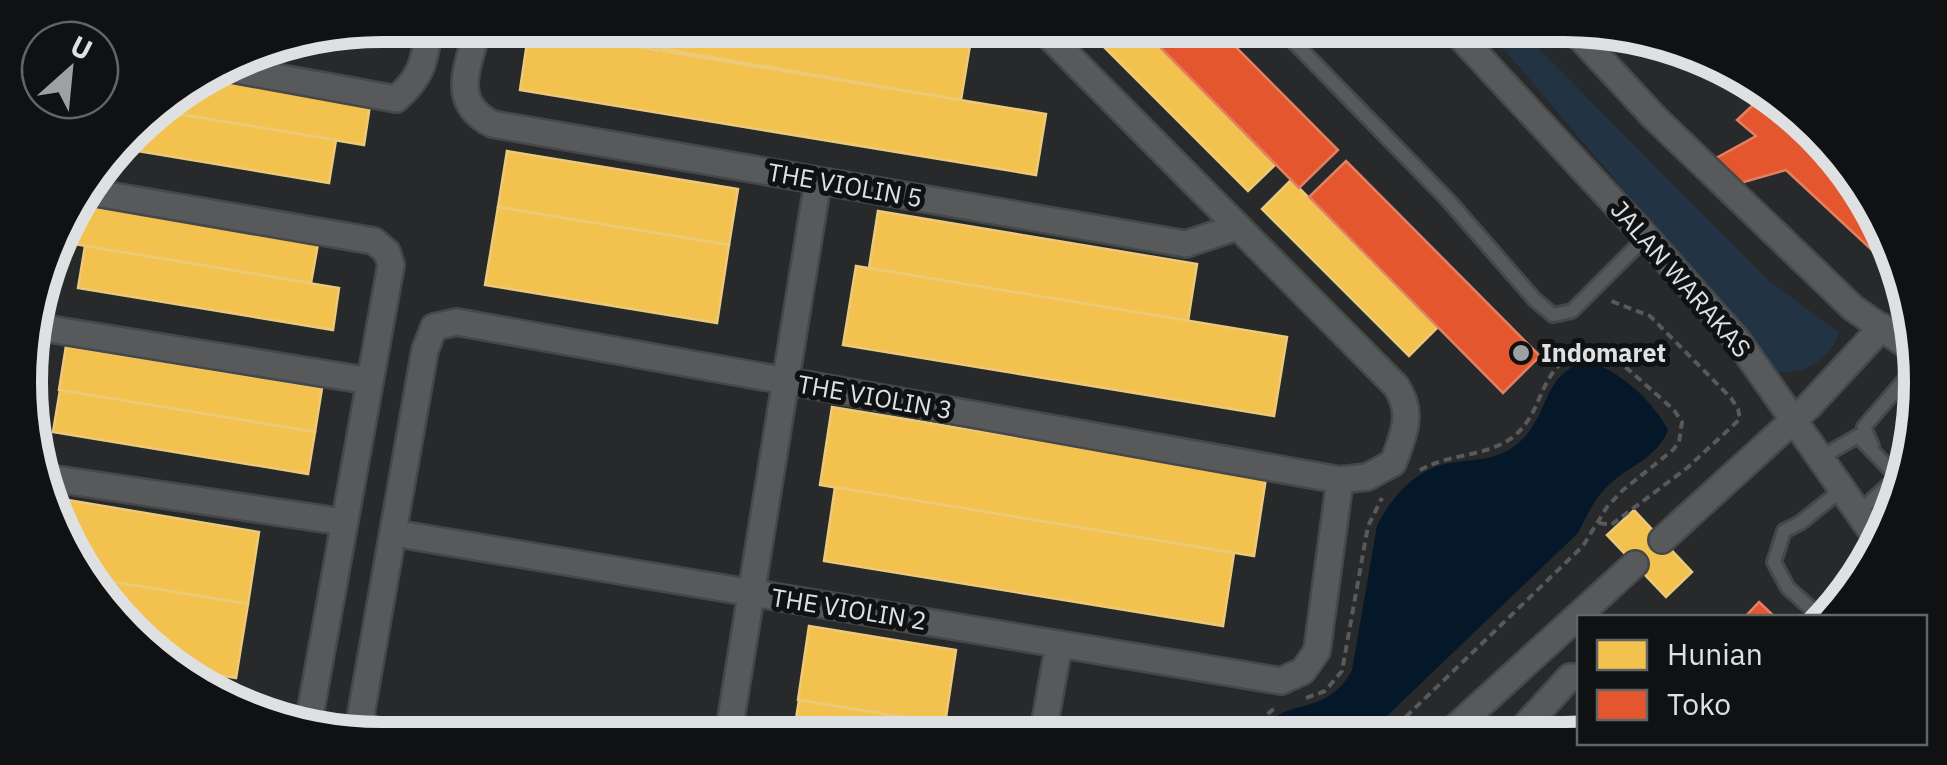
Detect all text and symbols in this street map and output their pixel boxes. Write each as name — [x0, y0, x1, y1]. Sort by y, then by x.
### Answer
north arrow — [20, 20, 120, 120]
text: U — [65, 26, 99, 68]
street label: THE VIOLIN 5 — [765, 155, 925, 214]
street label: JALAN WARAKAS — [1604, 193, 1759, 364]
place label: Indomaret — [1541, 336, 1666, 369]
marker: Indomaret — [1510, 342, 1532, 364]
street label: THE VIOLIN 3 — [795, 367, 955, 426]
street label: THE VIOLIN 2 — [769, 580, 929, 637]
legend — [1577, 615, 1927, 745]
text: Hunian — [1667, 634, 1763, 673]
text: Toko — [1667, 684, 1731, 723]

